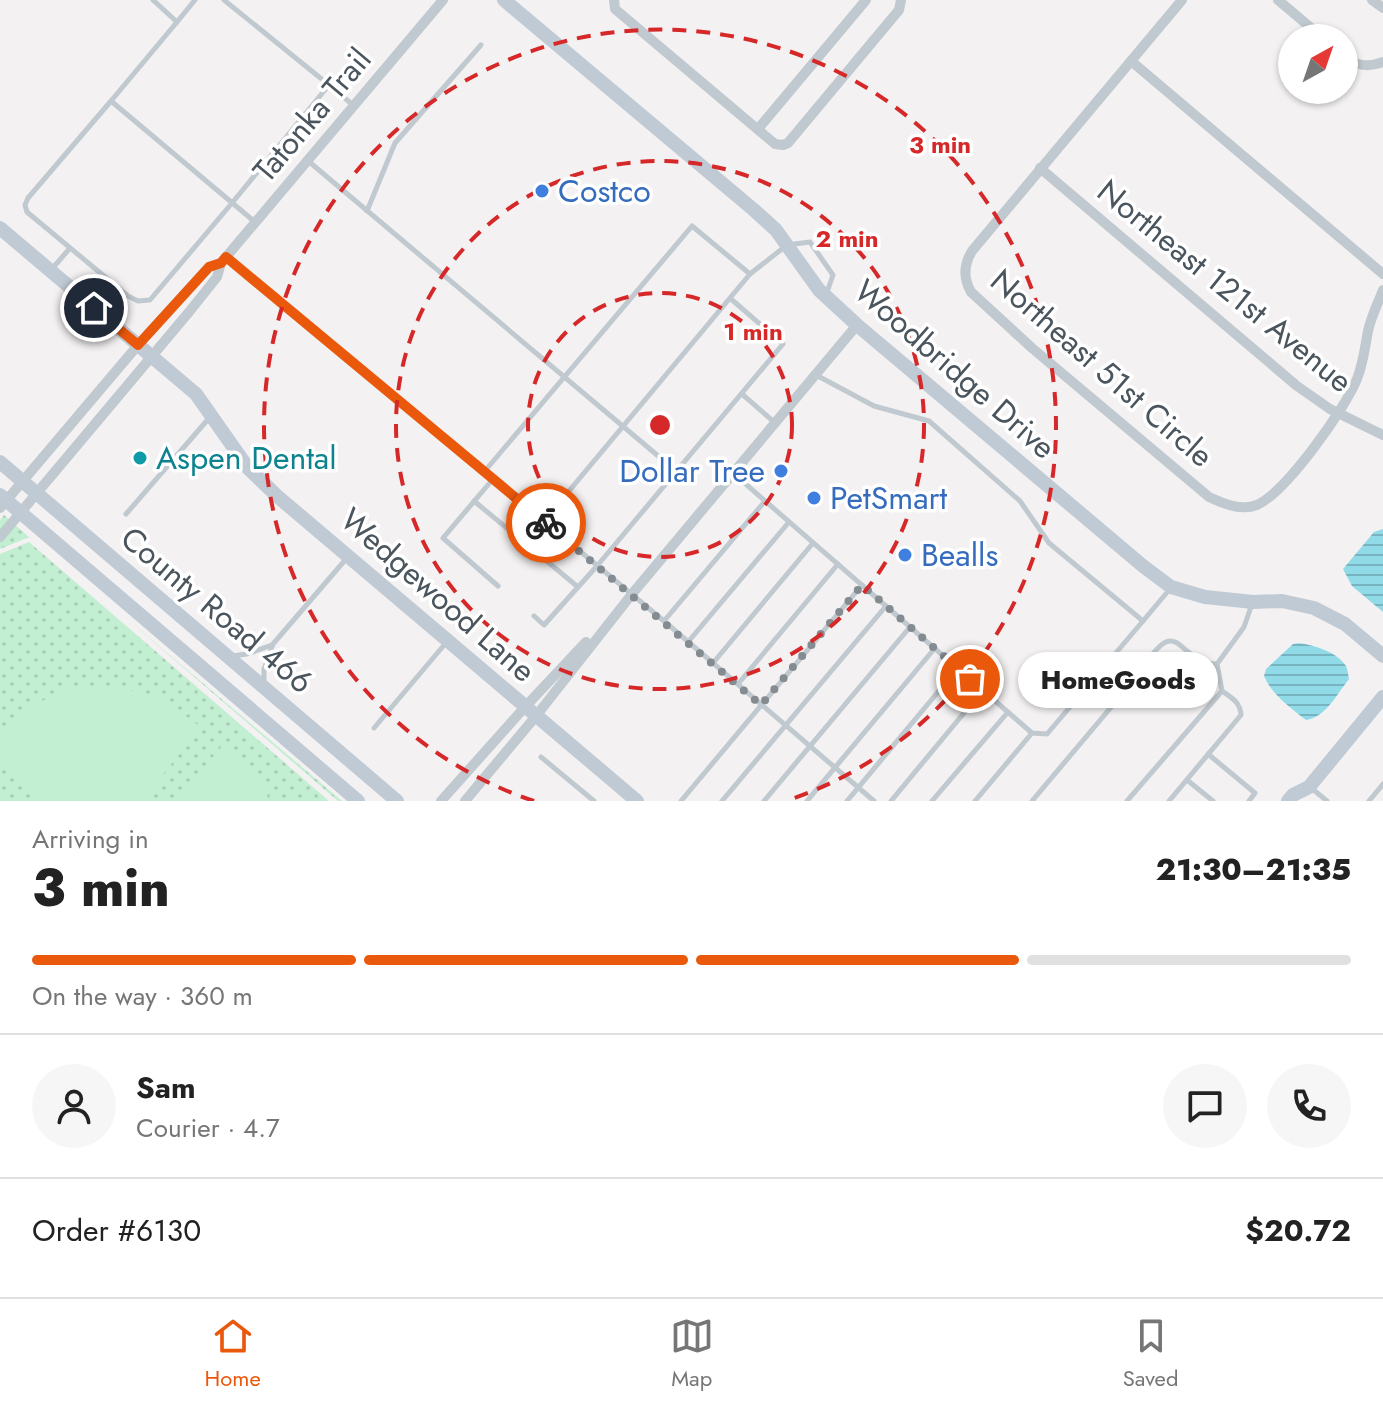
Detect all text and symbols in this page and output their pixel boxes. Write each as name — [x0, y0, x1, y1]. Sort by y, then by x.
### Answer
north arrow — [1278, 24, 1358, 104]
map controls — [1278, 24, 1358, 104]
street label: Tatonka Trail — [242, 38, 382, 192]
text: 3 min — [909, 127, 971, 162]
place label: Costco — [558, 168, 651, 214]
street label: Northeast 121st Avenue — [1087, 168, 1363, 404]
marker: Costco — [533, 182, 551, 200]
text: 2 min — [815, 221, 879, 256]
street label: Northeast 51st Circle — [980, 258, 1224, 478]
street label: Woodbridge Drive — [844, 268, 1066, 470]
pin — [60, 274, 128, 342]
icon: home — [72, 286, 116, 330]
text: 1 min — [723, 314, 783, 349]
centre of rings — [646, 411, 674, 439]
place label: Aspen Dental — [156, 435, 337, 481]
place label: Dollar Tree — [619, 448, 765, 494]
marker: Aspen Dental — [131, 449, 149, 467]
marker: Dollar Tree — [772, 462, 790, 480]
place label: PetSmart — [830, 475, 948, 521]
courier — [506, 483, 586, 563]
marker: PetSmart — [805, 489, 823, 507]
street label: Wedgewood Lane — [330, 497, 546, 693]
icon: bike — [524, 501, 568, 545]
street label: County Road 466 — [111, 516, 323, 704]
place label: Bealls — [921, 532, 998, 578]
marker: Bealls — [896, 546, 914, 564]
pin — [936, 645, 1004, 713]
callout: HomeGoods — [1018, 651, 1218, 707]
icon: bag — [948, 657, 992, 701]
text: HomeGoods — [1040, 661, 1196, 699]
text: Arriving in — [32, 820, 149, 858]
text: 21:30–21:35 — [1156, 848, 1351, 891]
text: 3 min — [32, 850, 170, 926]
text: On the way · 360 m — [32, 977, 253, 1015]
button: person — [32, 1064, 116, 1148]
button: chat — [1163, 1064, 1247, 1148]
button: phone — [1267, 1064, 1351, 1148]
text: Sam — [136, 1066, 196, 1109]
text: Courier · 4.7 — [136, 1109, 280, 1147]
text: Order #6130 — [32, 1209, 201, 1252]
text: $20.72 — [1245, 1209, 1351, 1252]
tab: Home — [205, 1314, 261, 1394]
tab: Map — [670, 1314, 714, 1394]
tab: Saved — [1123, 1314, 1178, 1394]

